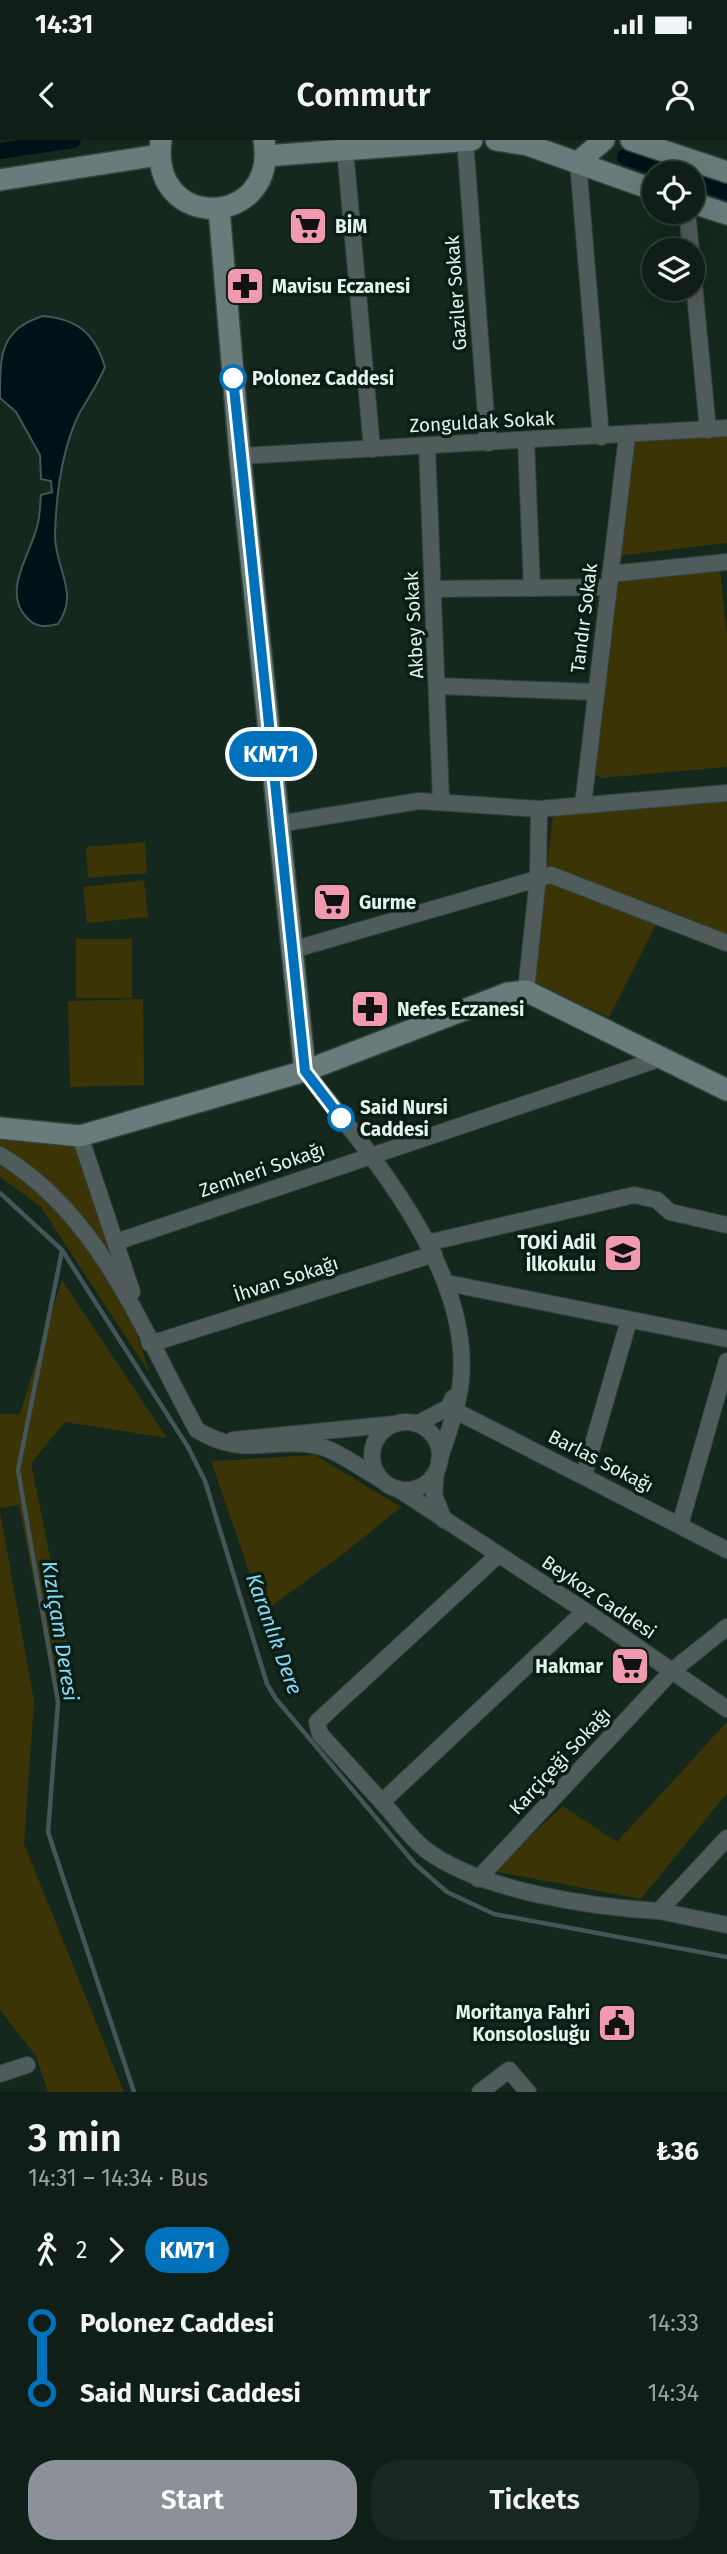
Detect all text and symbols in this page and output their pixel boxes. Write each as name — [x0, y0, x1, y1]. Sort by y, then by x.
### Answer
text: 14:31 — [35, 9, 93, 40]
icon: back — [28, 76, 66, 114]
text: Commutr — [297, 76, 430, 114]
icon: person — [661, 76, 699, 114]
map controls — [642, 161, 705, 301]
button: locate — [642, 161, 705, 224]
supermarket icon: BİM — [287, 205, 329, 247]
place label: BİM — [335, 214, 367, 238]
street label: Gaziler Sokak — [440, 234, 471, 351]
button: layers — [642, 238, 705, 301]
pharmacy icon: Mavisu Eczanesi — [224, 265, 266, 307]
place label: Mavisu Eczanesi — [272, 275, 410, 298]
marker: Polonez Caddesi — [220, 365, 246, 391]
place label: Polonez Caddesi — [252, 367, 394, 390]
street label: Zonguldak Sokak — [409, 407, 555, 437]
street label: Tandır Sokak — [566, 562, 602, 674]
street label: Akbey Sokak — [400, 570, 428, 679]
line badge: KM71 — [222, 731, 320, 777]
text: KM71 — [243, 740, 299, 768]
supermarket icon: Gurme — [311, 881, 353, 923]
place label: Gurme — [359, 891, 416, 914]
pharmacy icon: Nefes Eczanesi — [349, 988, 391, 1030]
place label: Nefes Eczanesi — [397, 998, 524, 1021]
place label: Said Nursi Caddesi — [360, 1096, 448, 1141]
marker: Said Nursi Caddesi — [328, 1105, 354, 1131]
street label: Zemheri Sokağı — [196, 1138, 328, 1202]
place label: TOKİ Adil İlkokulu — [518, 1230, 596, 1276]
school or university icon: TOKİ Adil İlkokulu — [602, 1232, 644, 1274]
street label: İhvan Sokağı — [231, 1251, 341, 1307]
street label: Barlas Sokağı — [545, 1425, 657, 1497]
street label: Beykoz Caddesi — [537, 1550, 661, 1644]
water label: Kızılçam Deresi — [36, 1559, 84, 1703]
water label: Karanlık Dere — [240, 1570, 308, 1698]
supermarket icon: Hakmar — [609, 1645, 651, 1687]
place label: Hakmar — [535, 1655, 603, 1678]
street label: Karçiçeği Sokağı — [504, 1703, 616, 1819]
place label: Moritanya Fahri Konsolosluğu — [456, 2001, 590, 2046]
public building icon: Moritanya Fahri Konsolosluğu — [596, 2002, 638, 2044]
text: 3 min — [28, 2115, 122, 2161]
text: ₺36 — [656, 2136, 699, 2167]
text: 14:31 – 14:34 · Bus — [28, 2164, 208, 2192]
icon: walk — [28, 2231, 66, 2269]
icon: forward — [97, 2231, 135, 2269]
text: 2 — [76, 2236, 87, 2264]
text: KM71 — [159, 2236, 215, 2264]
text: Polonez Caddesi — [80, 2308, 274, 2339]
text: 14:33 — [648, 2309, 699, 2337]
text: Said Nursi Caddesi — [80, 2378, 301, 2409]
text: 14:34 — [647, 2379, 699, 2407]
button: Start — [28, 2460, 357, 2540]
button: Tickets — [371, 2460, 699, 2540]

